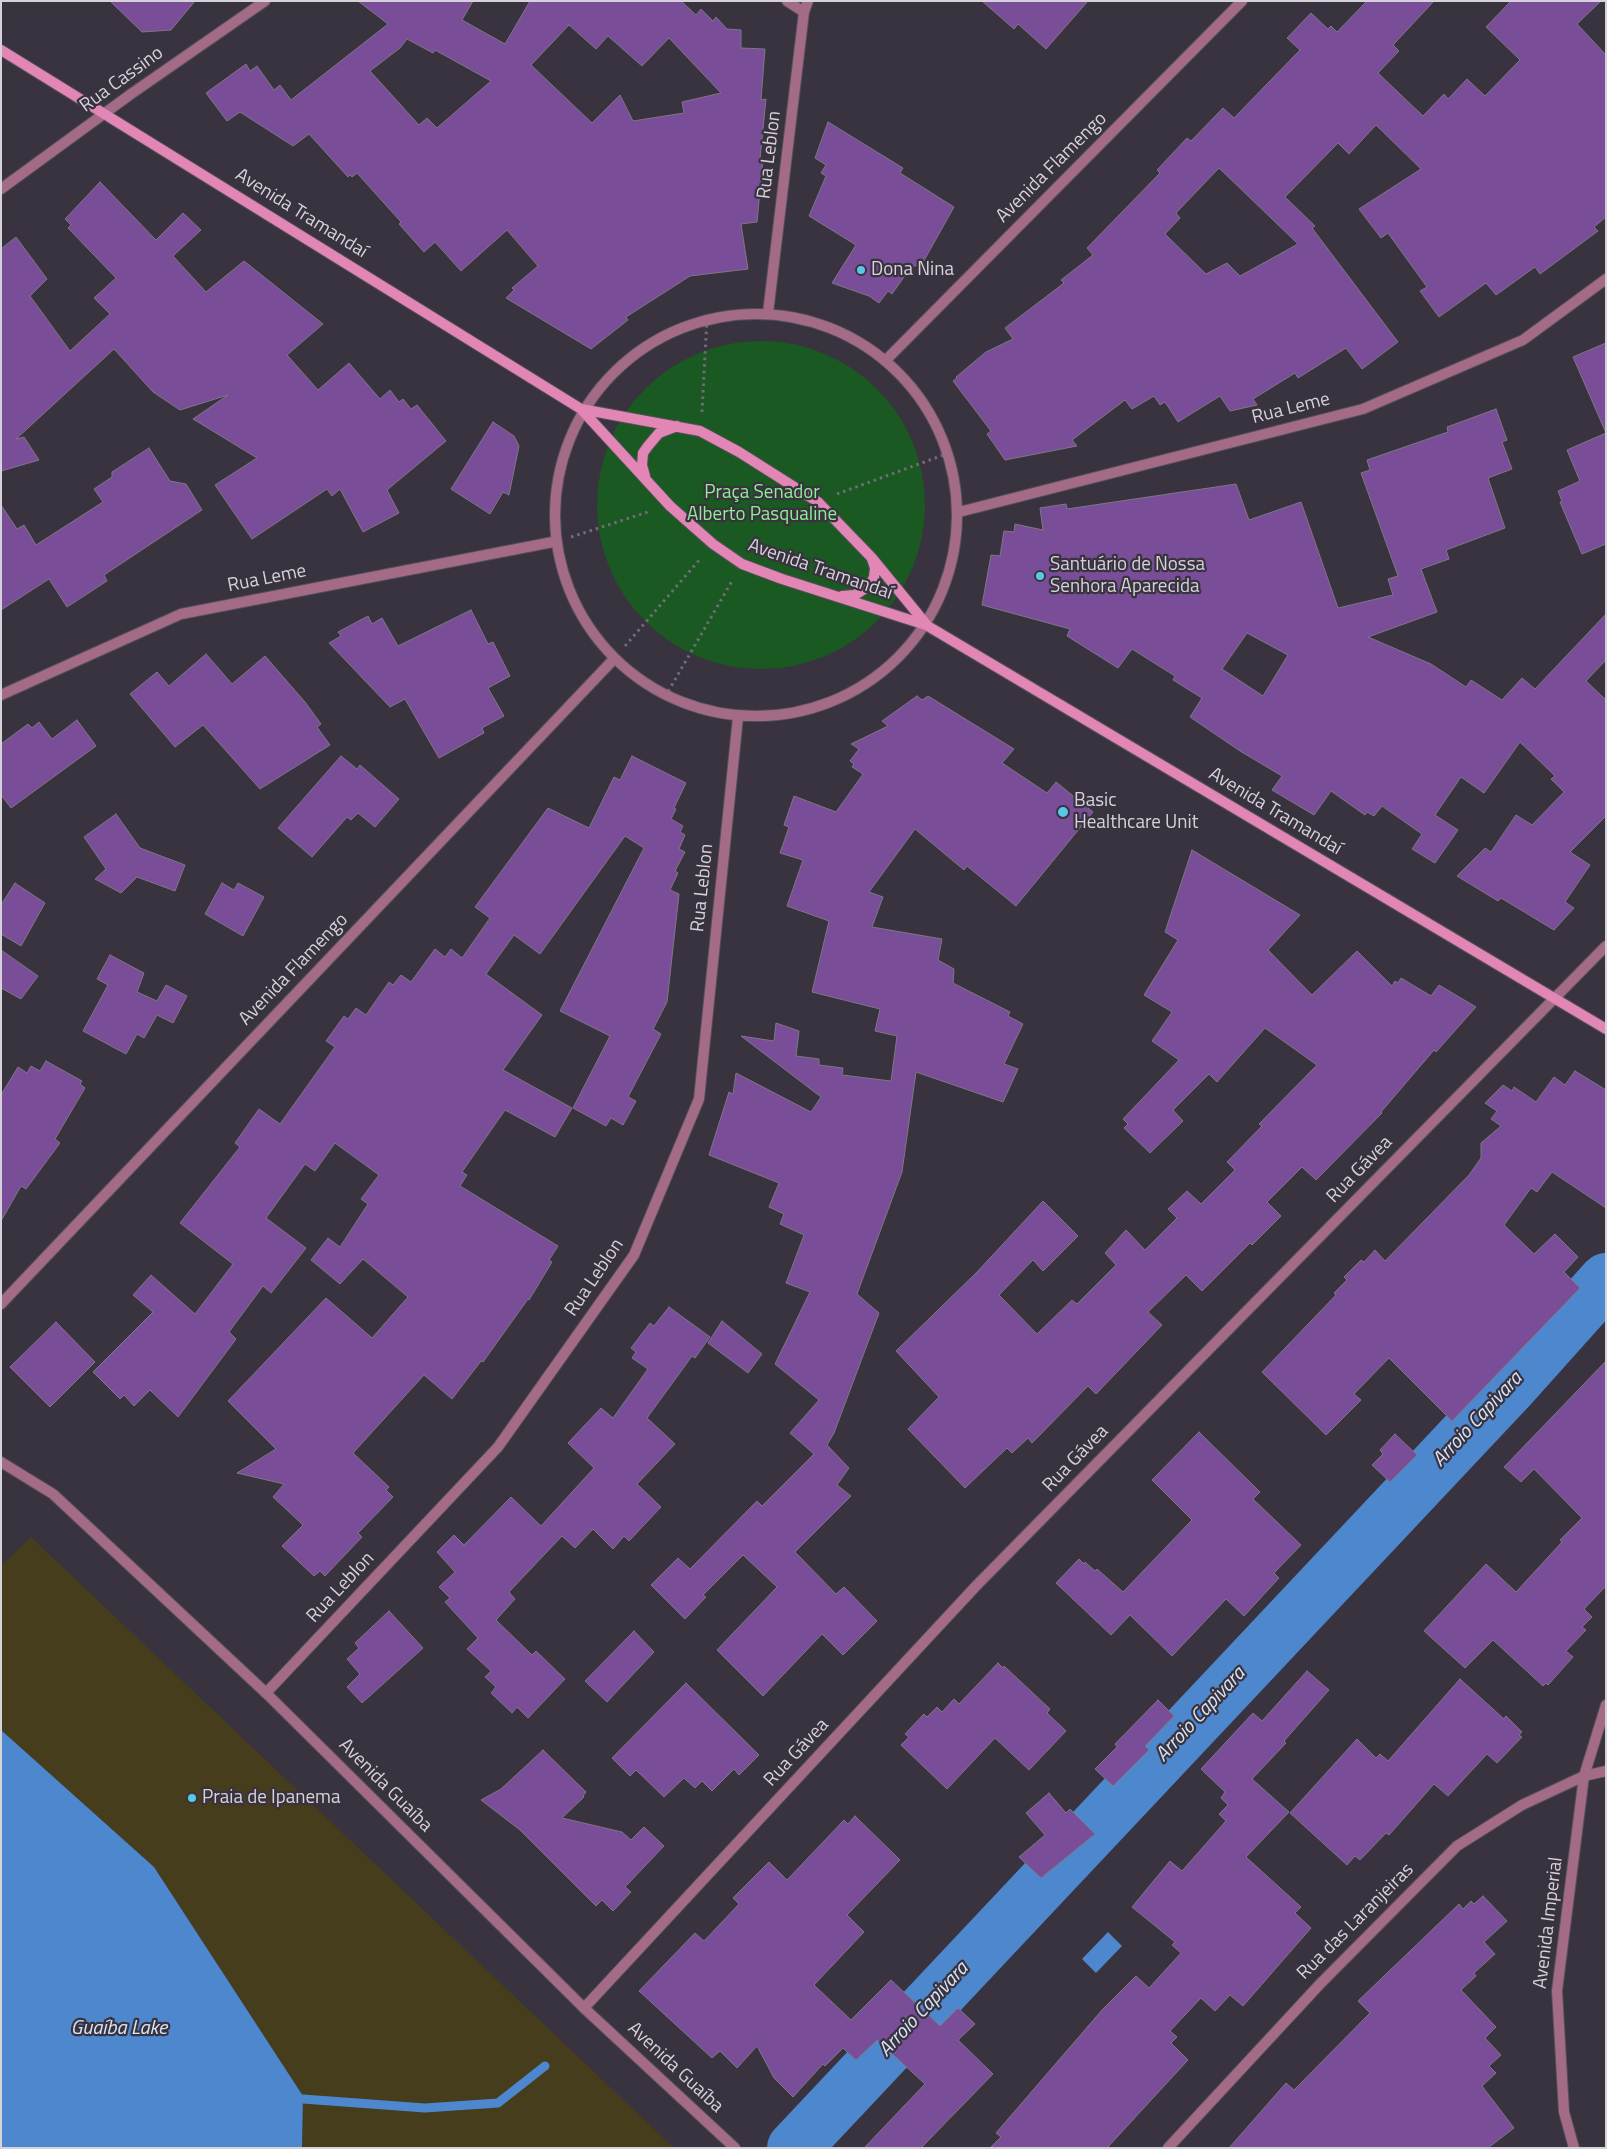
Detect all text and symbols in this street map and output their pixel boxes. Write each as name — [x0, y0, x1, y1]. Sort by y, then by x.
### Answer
street label: Rua Cassino — [76, 42, 168, 118]
street label: Avenida Flamengo — [992, 108, 1112, 228]
street label: Rua Leblon — [753, 110, 787, 200]
street label: Avenida Tramandaí — [231, 164, 371, 264]
place label: Dona Nina — [871, 259, 954, 281]
marker: Dona Nina — [855, 264, 867, 276]
street label: Rua Leme — [1250, 388, 1332, 430]
park label: Praça Senador Alberto Pasqualine — [687, 482, 837, 526]
street label: Avenida Tramandaí — [745, 535, 895, 605]
place label: Santuário de Nossa Senhora Aparecida — [1050, 554, 1205, 598]
street label: Rua Leme — [226, 560, 308, 598]
marker: Santuário de Nossa Senhora Aparecida — [1034, 570, 1046, 582]
street label: Avenida Tramandaí — [1204, 763, 1346, 861]
place label: Basic Healthcare Unit — [1074, 790, 1198, 834]
marker: Basic Healthcare Unit — [1056, 805, 1070, 819]
street label: Rua Leblon — [687, 843, 719, 933]
street label: Avenida Flamengo — [235, 909, 353, 1031]
street label: Rua Gávea — [1322, 1132, 1398, 1208]
street label: Rua Leblon — [561, 1235, 629, 1321]
water label: Arroio Capivara — [1428, 1368, 1528, 1472]
street label: Rua Gávea — [1038, 1421, 1114, 1497]
street label: Rua Leblon — [302, 1548, 380, 1628]
water label: Arroio Capivara — [1151, 1663, 1251, 1767]
street label: Rua Gávea — [760, 1714, 834, 1792]
street label: Avenida Guaíba — [334, 1735, 436, 1837]
place label: Praia de Ipanema — [202, 1787, 340, 1809]
marker: Praia de Ipanema — [186, 1792, 198, 1804]
street label: Avenida Imperial — [1530, 1856, 1568, 1990]
street label: Rua das Laranjeiras — [1293, 1859, 1419, 1985]
water label: Arroio Capivara — [874, 1958, 974, 2062]
water label: Guaíba Lake — [71, 2017, 167, 2041]
street label: Avenida Guaíba — [622, 2018, 728, 2118]

